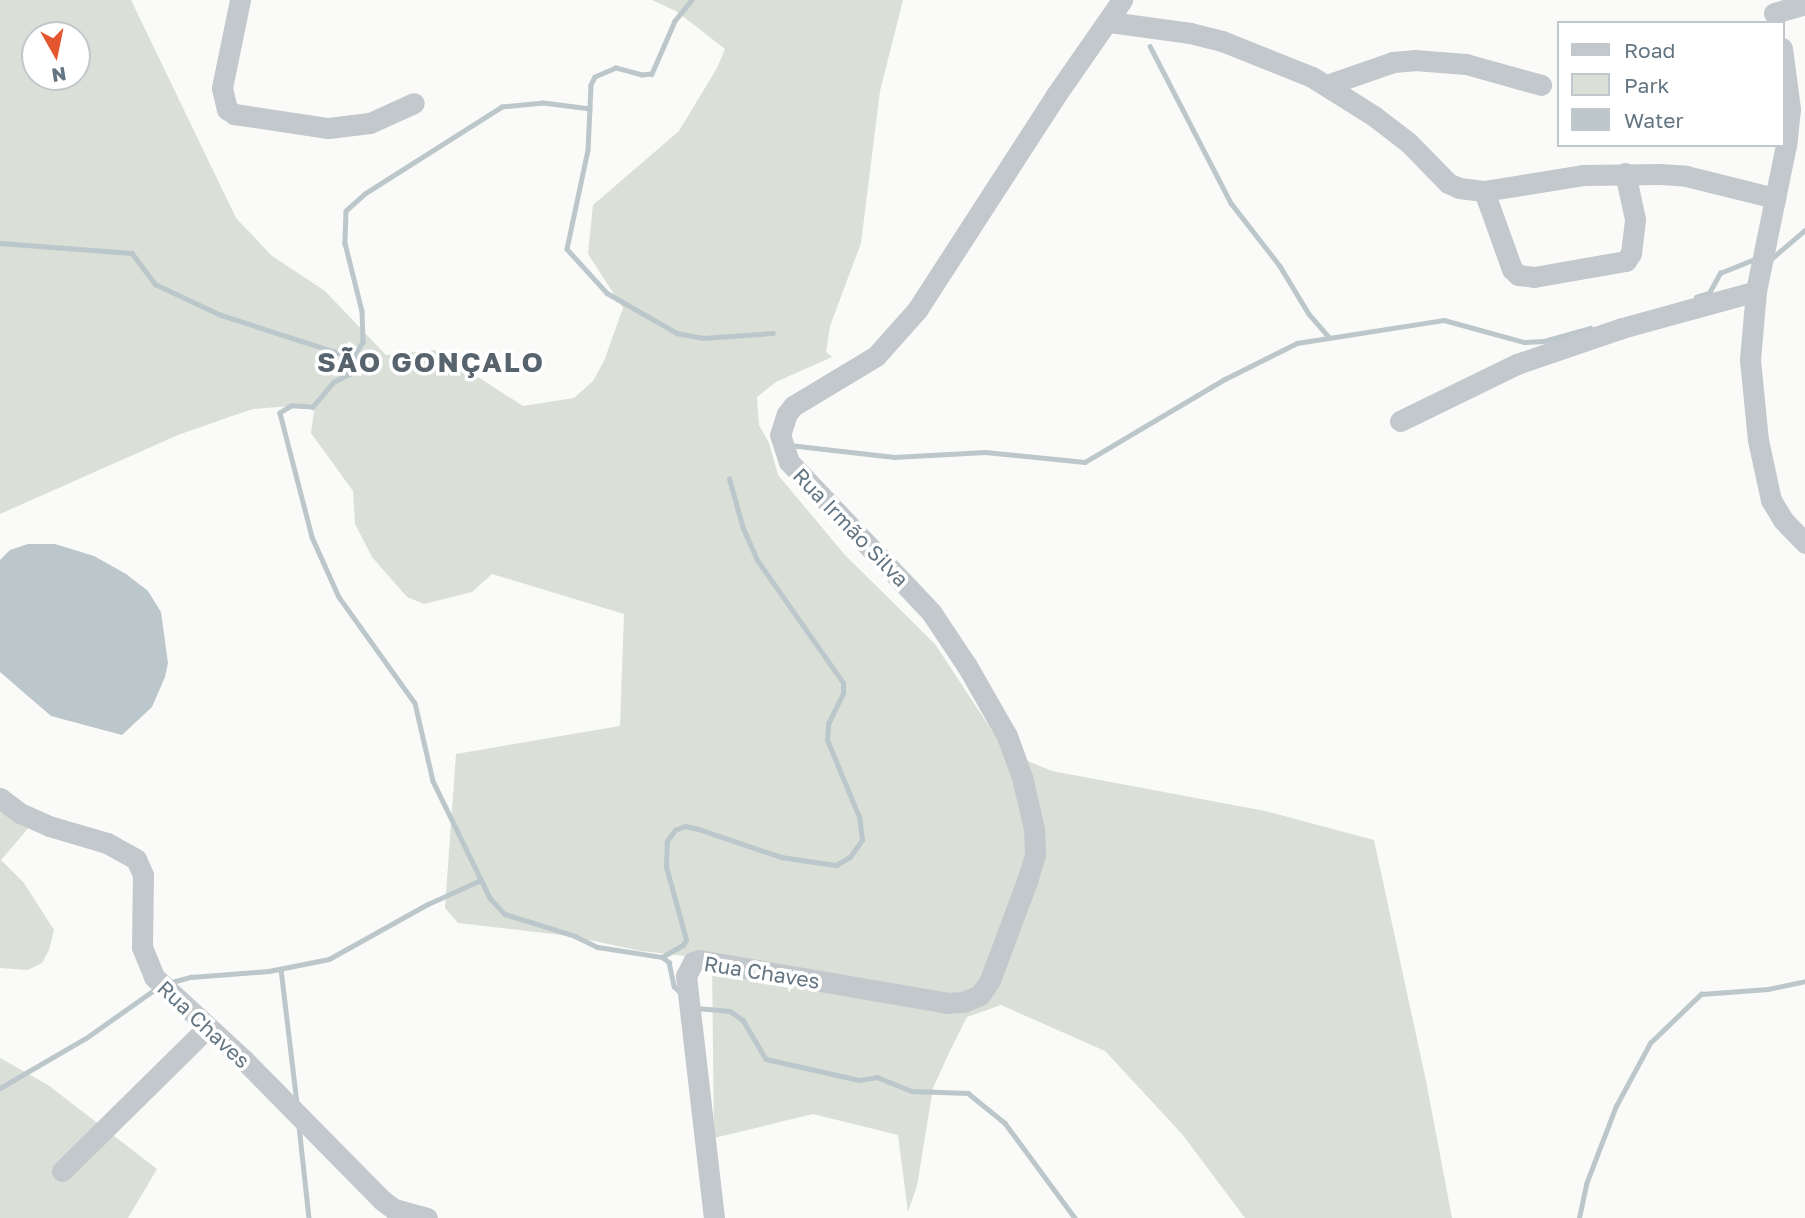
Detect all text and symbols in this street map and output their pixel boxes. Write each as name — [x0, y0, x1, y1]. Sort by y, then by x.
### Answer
north arrow — [21, 21, 91, 91]
legend — [1556, 21, 1784, 147]
text: Road — [1624, 37, 1675, 63]
text: N — [50, 63, 68, 88]
text: Park — [1624, 72, 1669, 98]
text: Water — [1624, 107, 1684, 133]
district label: SÃO GONÇALO — [318, 345, 544, 379]
street label: Rua Irmão Silva — [788, 462, 914, 592]
street label: Rua Chaves — [702, 950, 822, 994]
street label: Rua Chaves — [153, 975, 255, 1073]

